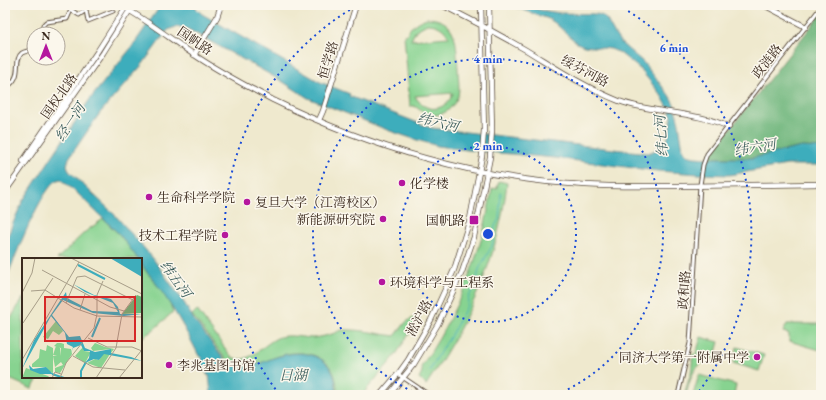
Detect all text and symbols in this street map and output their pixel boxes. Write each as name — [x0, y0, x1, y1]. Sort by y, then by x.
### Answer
street label: 国帆路 — [174, 23, 216, 59]
north arrow — [26, 26, 66, 66]
text: N — [42, 29, 51, 43]
street label: 恒学路 — [314, 39, 342, 81]
text: 6 min — [659, 40, 689, 56]
street label: 政涟路 — [748, 40, 786, 82]
text: 4 min — [473, 51, 503, 67]
street label: 绥芬河路 — [558, 51, 612, 91]
street label: 国权北路 — [37, 70, 81, 122]
water label: 经一河 — [51, 97, 91, 144]
water label: 纬六河 — [416, 109, 463, 136]
water label: 纬七河 — [650, 111, 671, 158]
water label: 纬六河 — [733, 134, 780, 159]
text: 2 min — [473, 138, 503, 154]
place label: 化学楼 — [410, 175, 449, 192]
marker: 化学楼 — [397, 178, 407, 188]
place label: 生命科学学院 — [157, 189, 235, 206]
marker: 生命科学学院 — [144, 192, 154, 202]
place label: 复旦大学（江湾校区） — [255, 194, 385, 211]
marker: 复旦大学（江湾校区） — [242, 197, 252, 207]
place label: 新能源研究院 — [297, 211, 375, 228]
place label: 国帆路 — [426, 212, 465, 229]
marker: 新能源研究院 — [378, 214, 388, 224]
marker: 国帆路 — [468, 214, 480, 226]
place label: 技术工程学院 — [139, 227, 217, 244]
centre of rings — [481, 227, 495, 241]
marker: 技术工程学院 — [220, 230, 230, 240]
water label: 纬五河 — [156, 257, 197, 304]
inset map — [22, 258, 142, 378]
street label: 政和路 — [674, 270, 694, 310]
place label: 环境科学与工程系 — [390, 274, 494, 291]
marker: 环境科学与工程系 — [377, 277, 387, 287]
street label: 淞沪路 — [402, 297, 436, 339]
place label: 同济大学第一附属中学 — [619, 349, 749, 366]
marker: 同济大学第一附属中学 — [752, 352, 762, 362]
place label: 李兆基图书馆 — [177, 357, 255, 374]
marker: 李兆基图书馆 — [164, 360, 174, 370]
water label: 日湖 — [279, 366, 310, 384]

